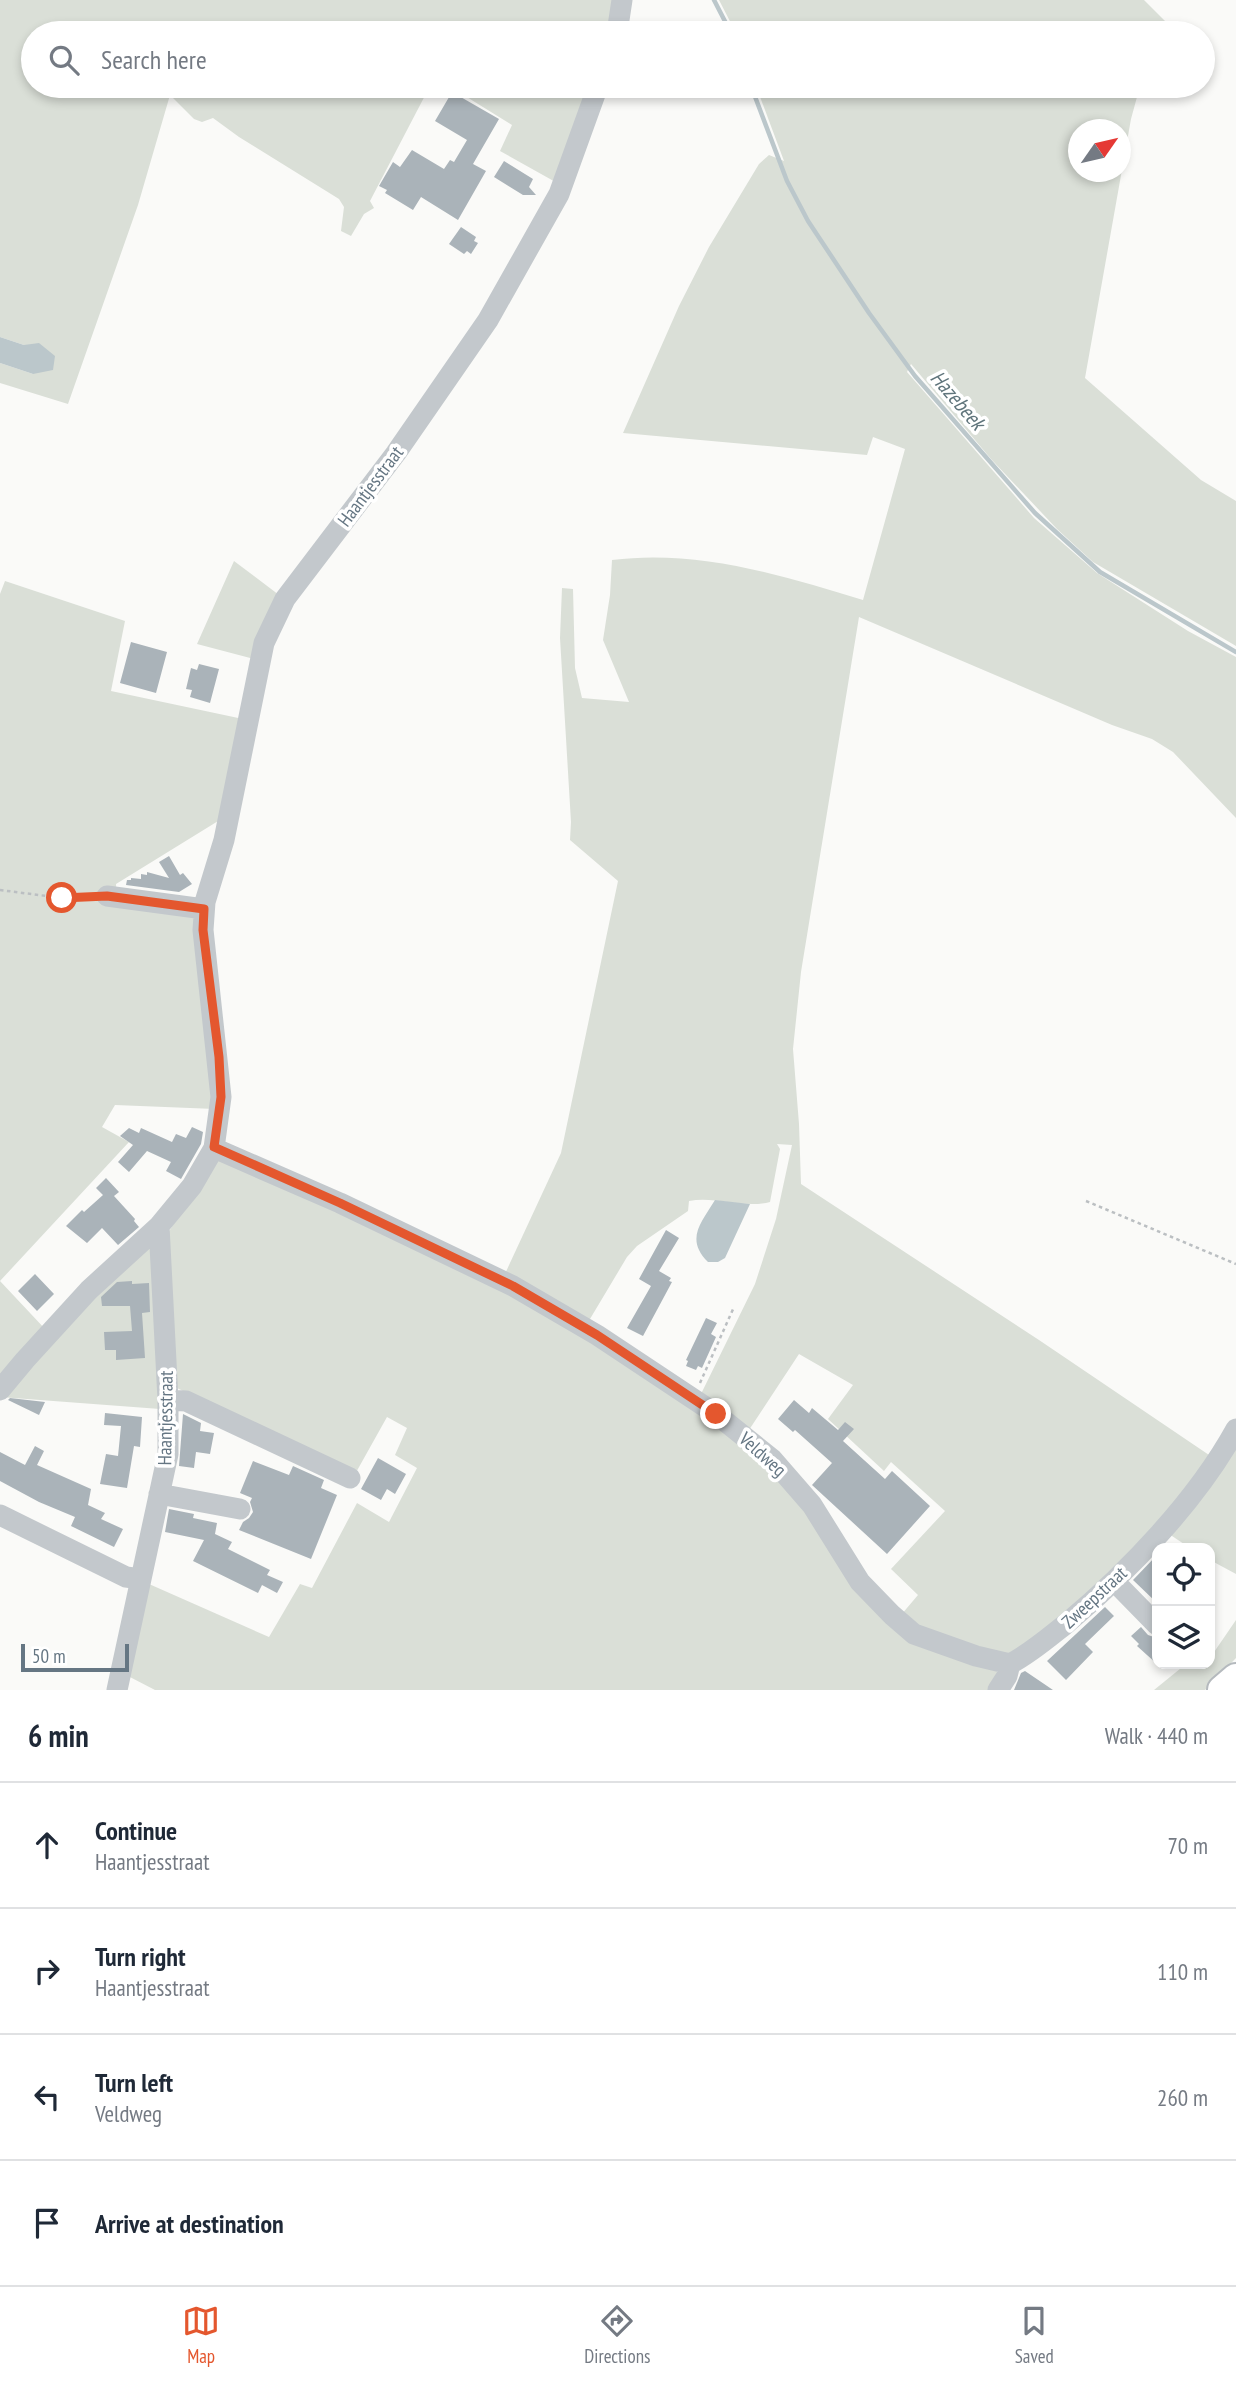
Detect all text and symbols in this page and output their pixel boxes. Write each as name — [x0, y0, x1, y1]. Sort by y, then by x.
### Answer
search box — [21, 21, 1215, 98]
icon: search — [45, 41, 83, 79]
text: Search here — [101, 43, 207, 76]
north arrow — [1068, 119, 1131, 182]
water label: Hazebeek — [925, 365, 993, 437]
street label: Haantjesstraat — [332, 440, 409, 531]
route start — [46, 882, 77, 913]
street label: Haantjesstraat — [152, 1370, 178, 1465]
route end — [700, 1398, 731, 1429]
street label: Veldweg — [734, 1426, 792, 1481]
map controls — [1152, 1543, 1215, 1669]
button: locate — [1152, 1543, 1215, 1606]
street label: Zweepstraat — [1057, 1560, 1132, 1633]
button: layers — [1152, 1606, 1215, 1669]
scale bar — [21, 1641, 130, 1673]
text: 50 m — [32, 1644, 66, 1668]
text: 6 min — [28, 1716, 89, 1755]
text: Walk · 440 m — [1105, 1721, 1208, 1750]
text: Continue — [95, 1814, 177, 1847]
icon: ahead — [28, 1826, 66, 1864]
text: 70 m — [1167, 1831, 1208, 1860]
text: Haantjesstraat — [95, 1847, 210, 1876]
text: Turn right — [95, 1940, 186, 1973]
icon: right — [28, 1952, 66, 1990]
text: 110 m — [1157, 1957, 1208, 1986]
text: Haantjesstraat — [95, 1973, 210, 2002]
text: Turn left — [95, 2066, 173, 2099]
icon: left — [28, 2078, 66, 2116]
text: 260 m — [1157, 2083, 1208, 2112]
text: Veldweg — [95, 2099, 162, 2128]
icon: arrive — [28, 2204, 66, 2242]
text: Arrive at destination — [95, 2207, 284, 2240]
tab: Map — [182, 2302, 220, 2368]
tab: Directions — [584, 2302, 650, 2368]
tab: Saved — [1015, 2302, 1054, 2368]

